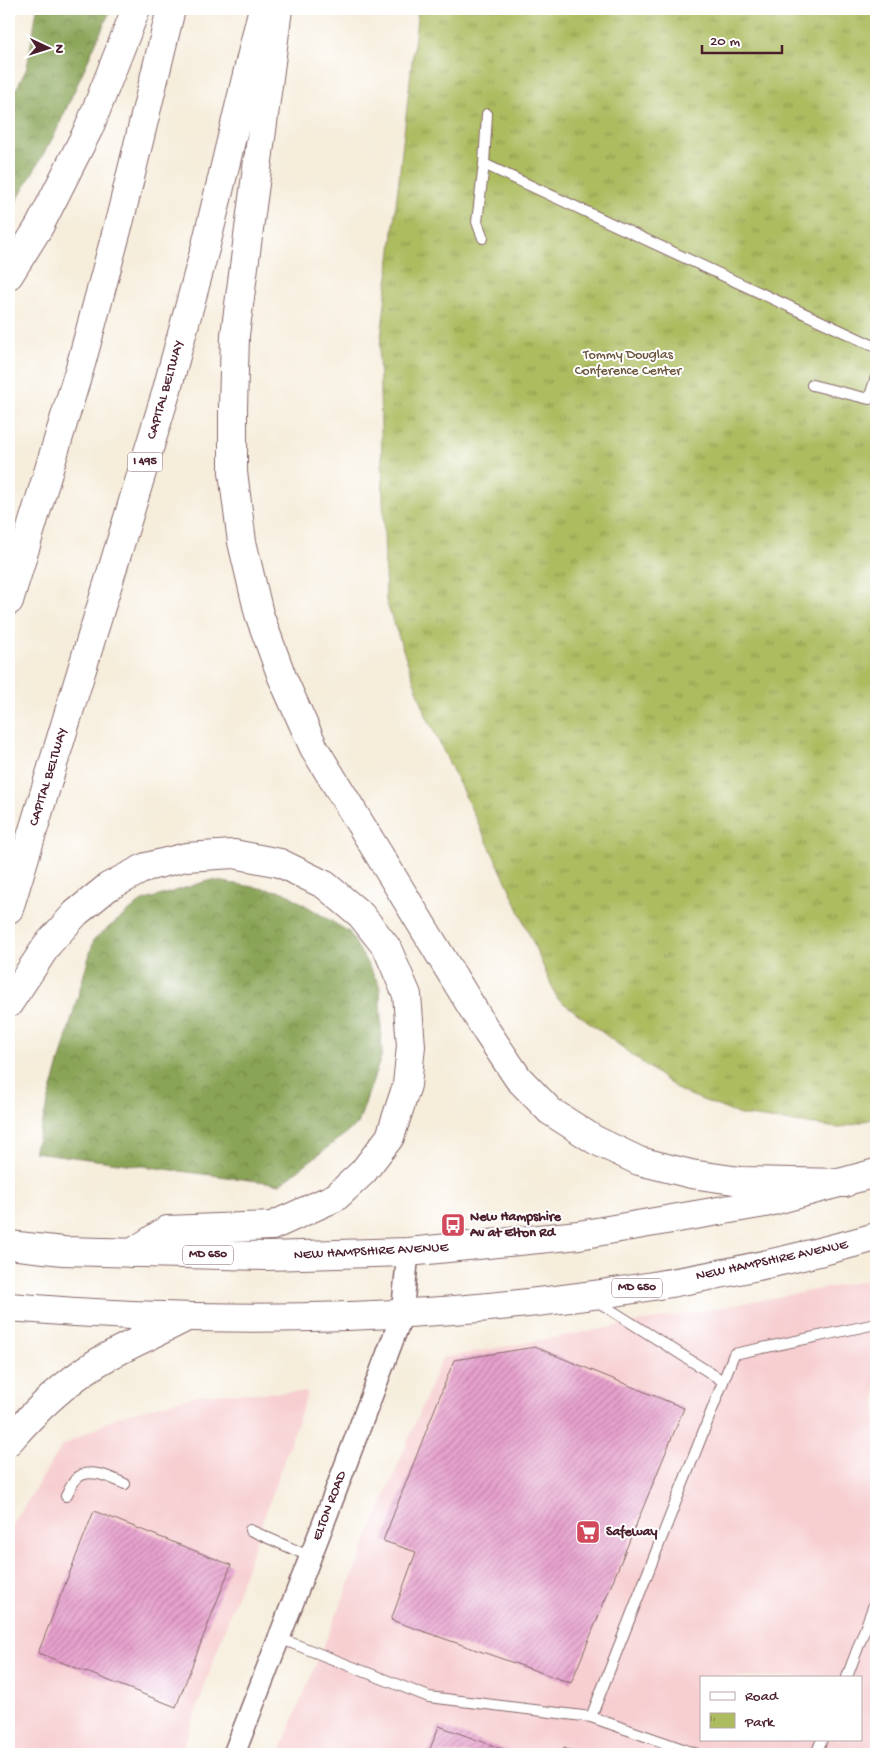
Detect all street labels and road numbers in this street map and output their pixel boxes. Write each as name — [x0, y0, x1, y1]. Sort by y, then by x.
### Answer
street label: CAPITAL BELTWAY — [144, 339, 188, 441]
road number: I 495 — [128, 452, 162, 472]
street label: CAPITAL BELTWAY — [26, 726, 72, 828]
street label: NEW HAMPSHIRE AVENUE — [695, 1236, 851, 1285]
street label: NEW HAMPSHIRE AVENUE — [293, 1239, 450, 1265]
road number: MD 650 — [183, 1246, 233, 1264]
road number: MD 650 — [612, 1278, 662, 1298]
street label: ELTON ROAD — [309, 1468, 351, 1543]

